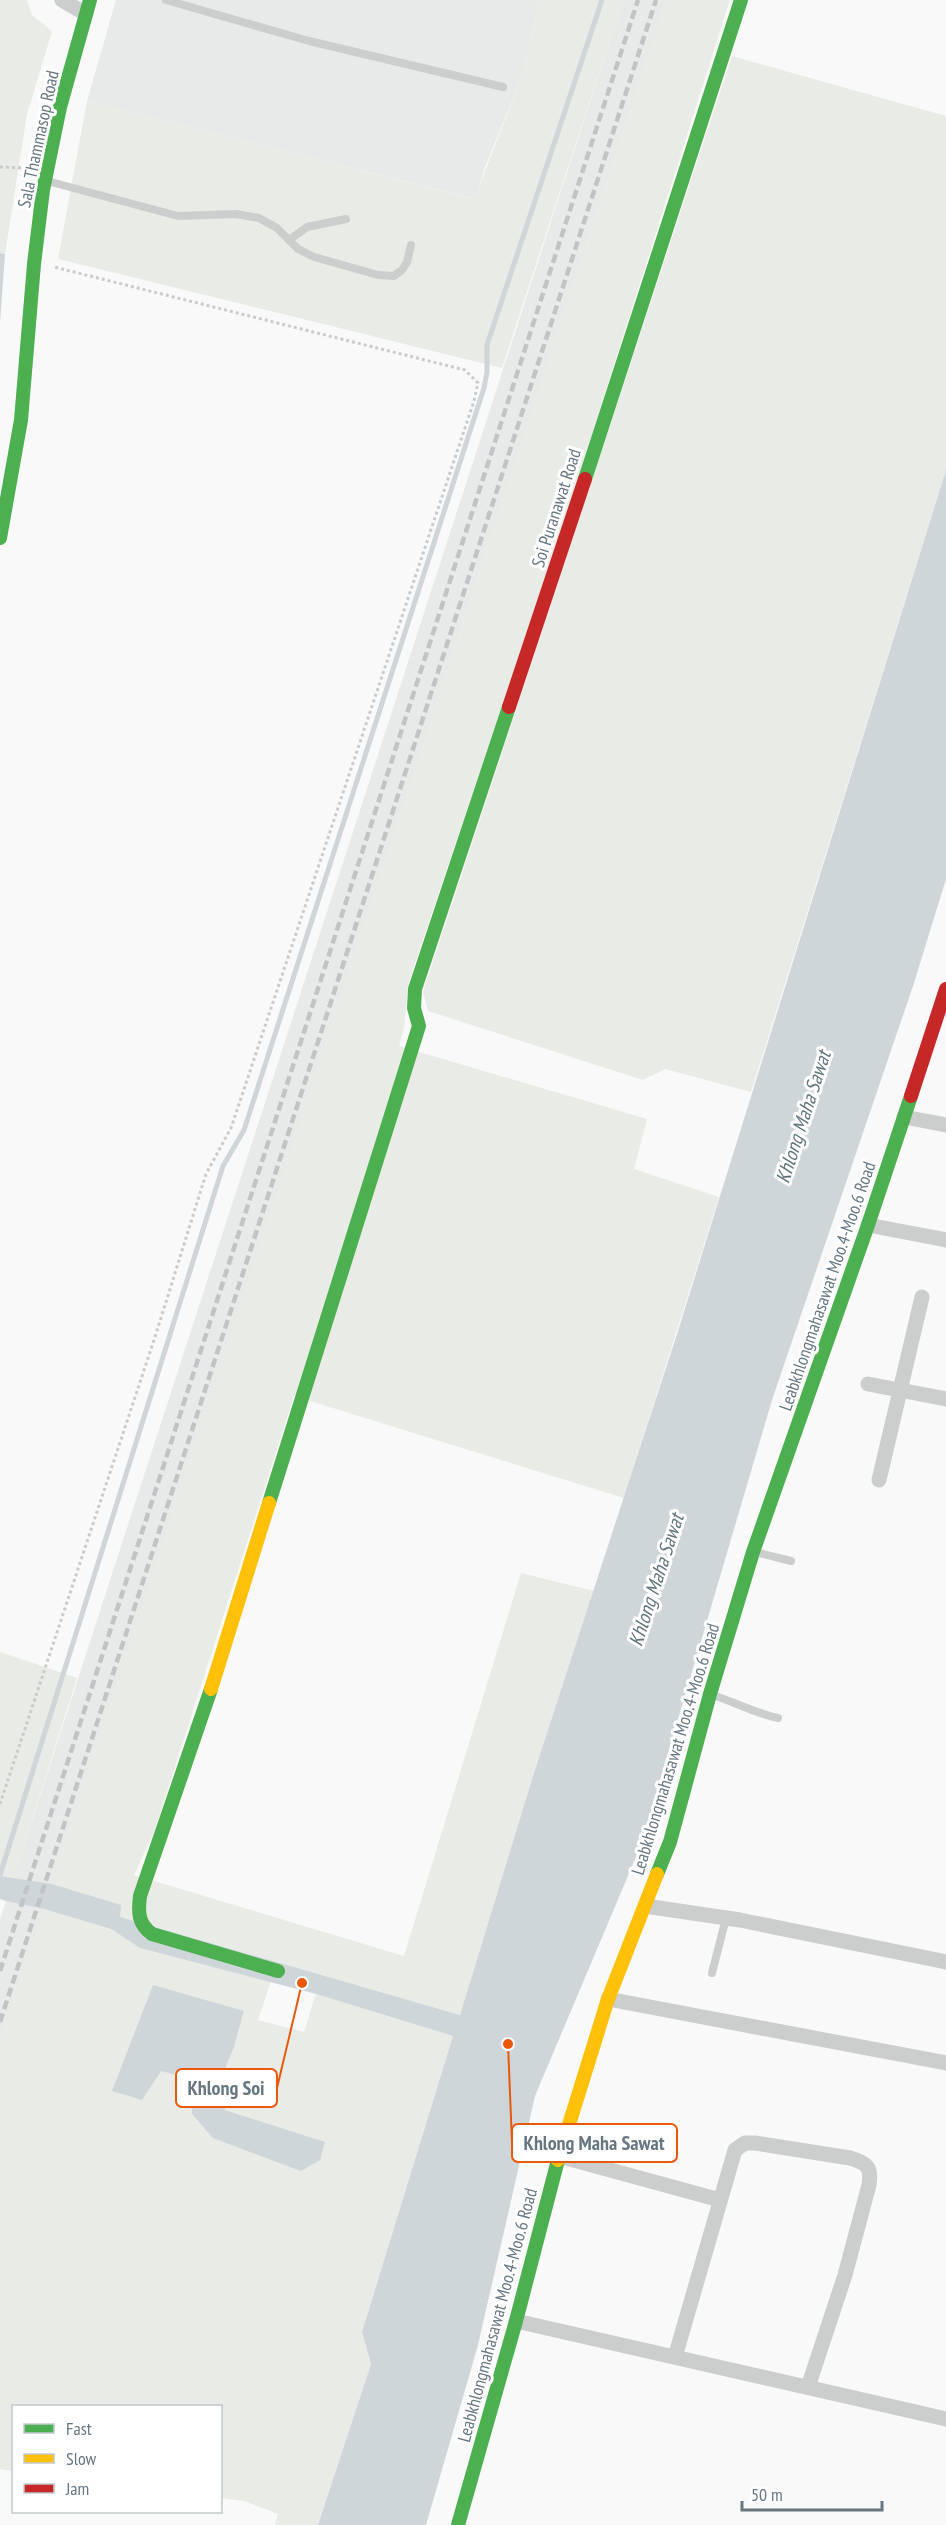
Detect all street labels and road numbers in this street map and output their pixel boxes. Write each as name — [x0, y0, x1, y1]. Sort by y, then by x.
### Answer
street label: Sala Thammasop Road — [12, 68, 64, 210]
street label: Soi Puranawat Road — [526, 446, 586, 570]
street label: Leabkhlongmahasawat Moo.4-Moo.6 Road — [773, 1158, 881, 1414]
street label: Leabkhlongmahasawat Moo.4-Moo.6 Road — [626, 1620, 724, 1878]
street label: Leabkhlongmahasawat Moo.4-Moo.6 Road — [452, 2186, 542, 2444]

